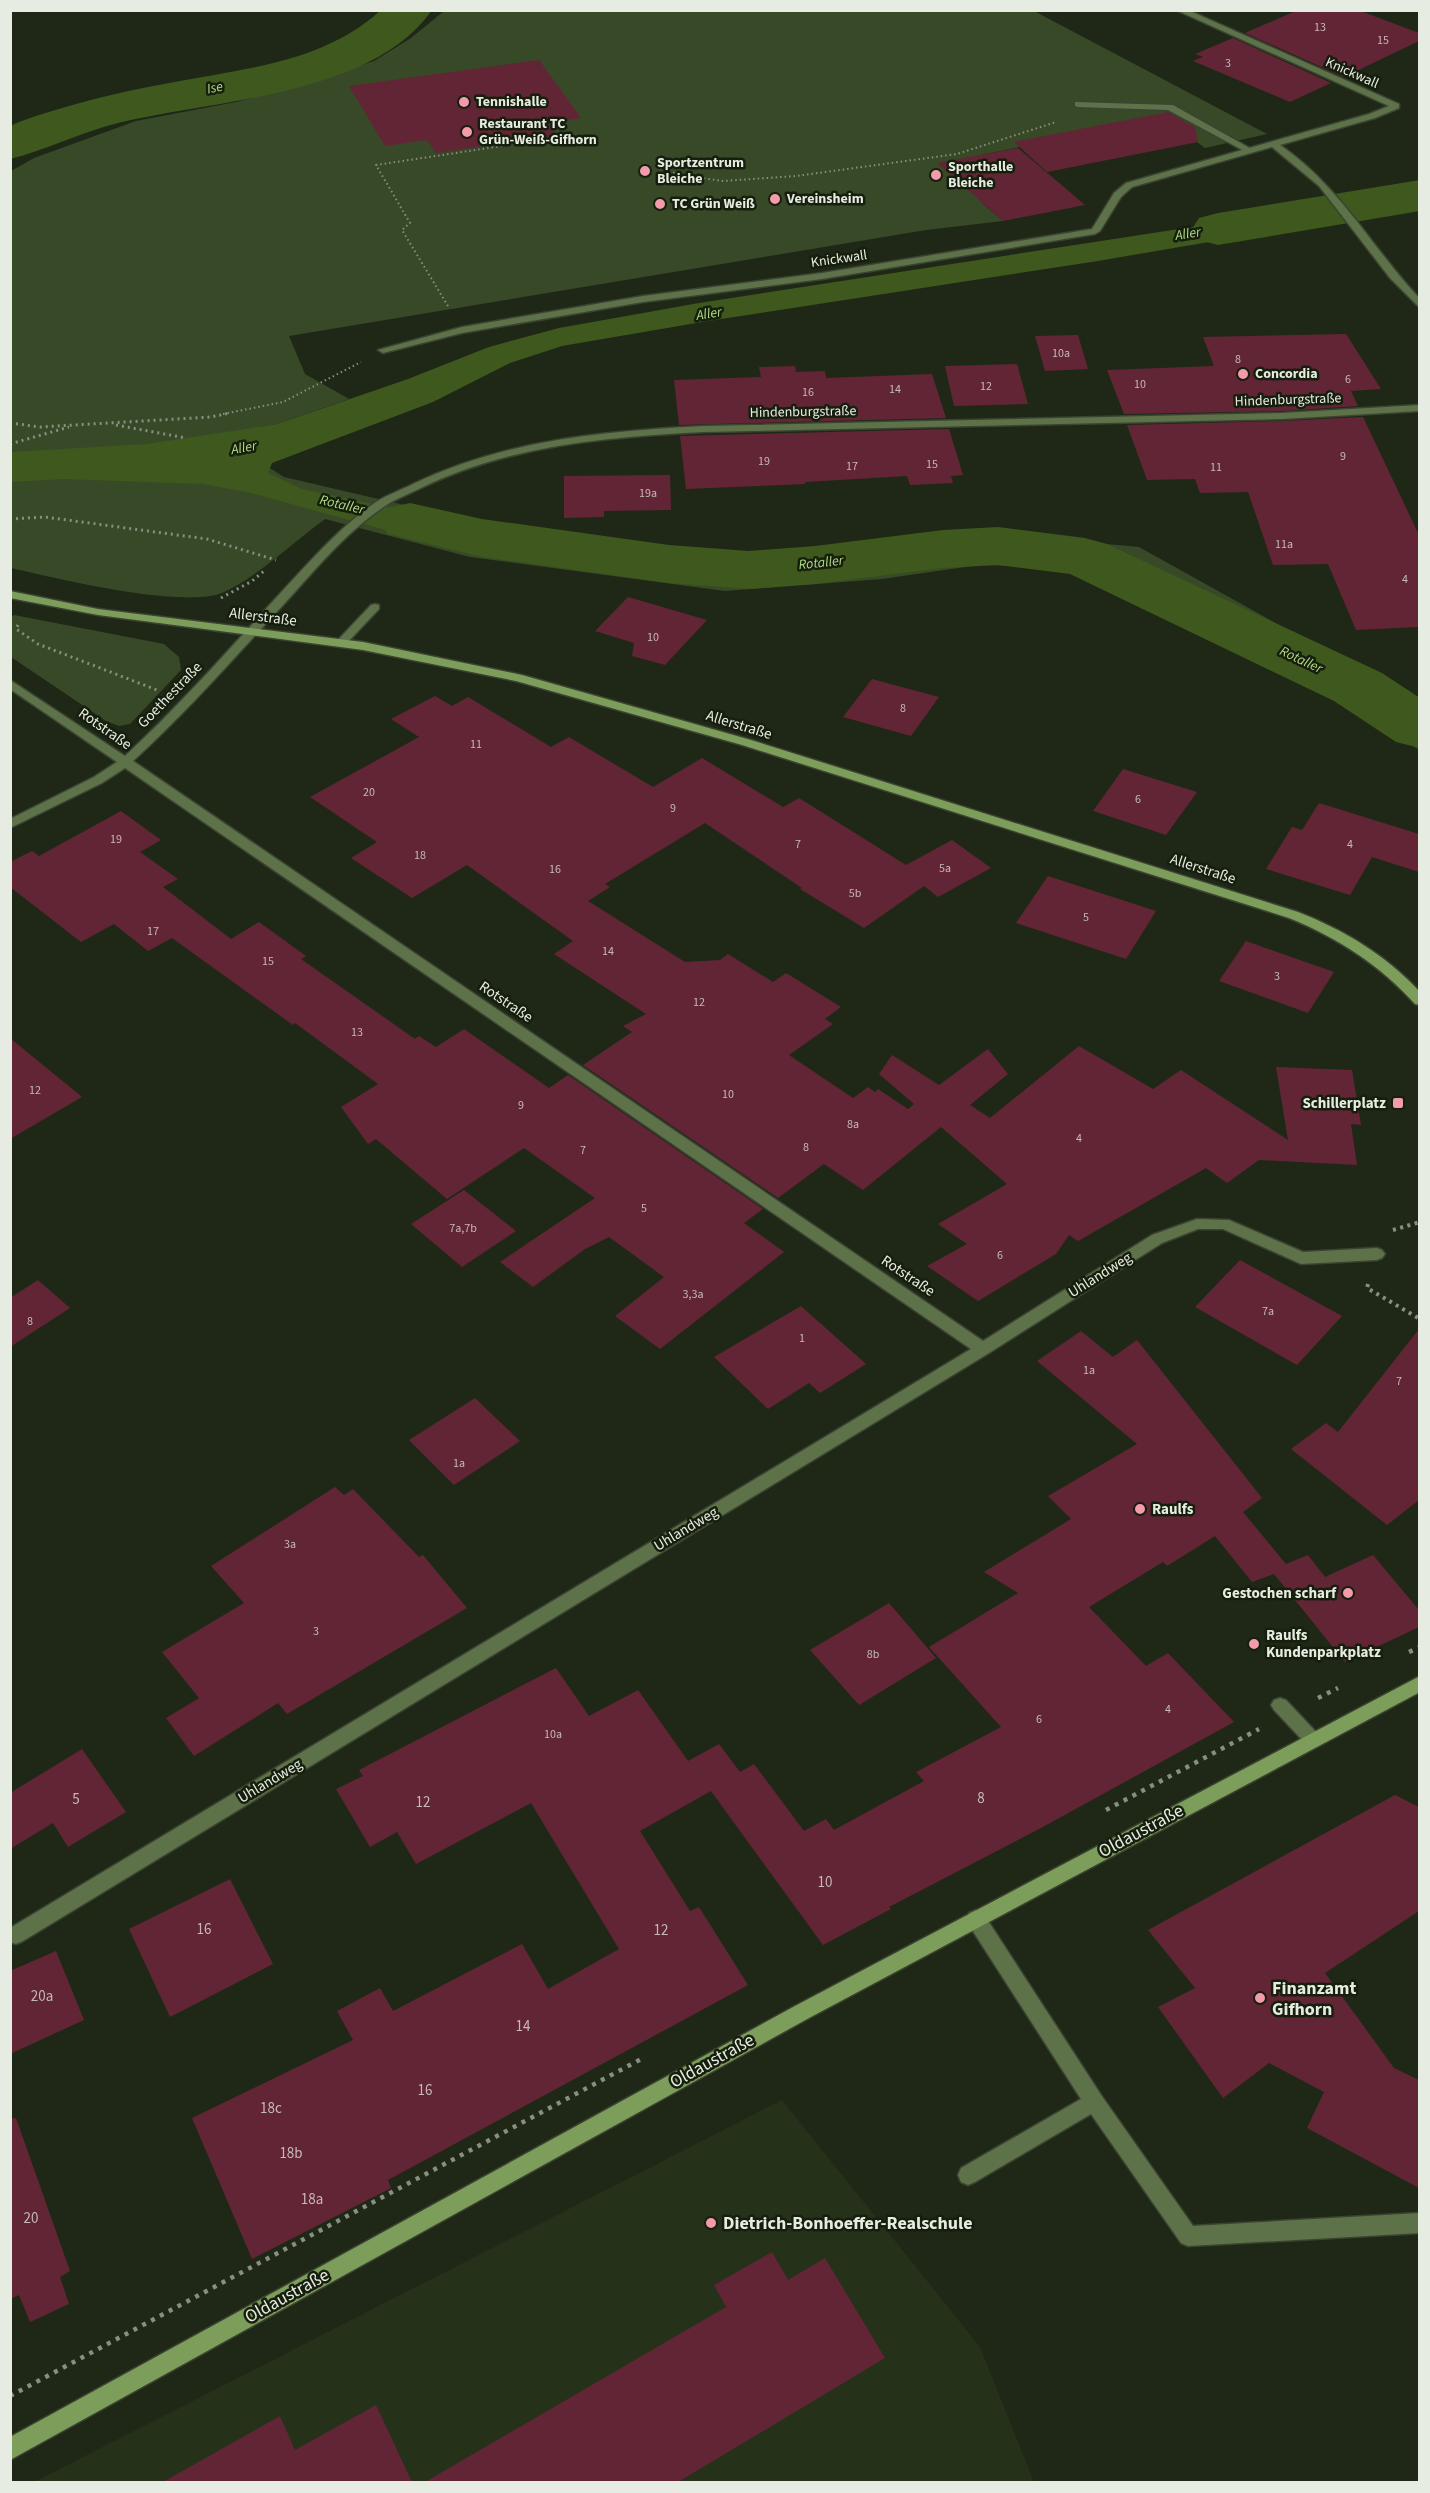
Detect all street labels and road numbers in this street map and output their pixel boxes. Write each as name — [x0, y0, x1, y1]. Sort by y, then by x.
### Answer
street label: Knickwall — [1322, 52, 1382, 94]
street label: Knickwall — [810, 245, 869, 273]
street label: Hindenburgstraße — [1234, 388, 1342, 412]
street label: Hindenburgstraße — [750, 401, 857, 423]
street label: Allerstraße — [228, 602, 298, 632]
street label: Goethestraße — [133, 657, 207, 733]
street label: Rotstraße — [74, 703, 136, 755]
street label: Allerstraße — [703, 705, 775, 745]
street label: Allerstraße — [1167, 849, 1239, 889]
street label: Rotstraße — [475, 976, 537, 1028]
street label: Uhlandweg — [1064, 1247, 1136, 1303]
street label: Rotstraße — [877, 1250, 939, 1302]
street label: Uhlandweg — [650, 1501, 722, 1556]
street label: Uhlandweg — [234, 1753, 306, 1808]
street label: Oldaustraße — [1094, 1798, 1188, 1864]
street label: Oldaustraße — [665, 2028, 759, 2094]
street label: Oldaustraße — [240, 2263, 334, 2329]

